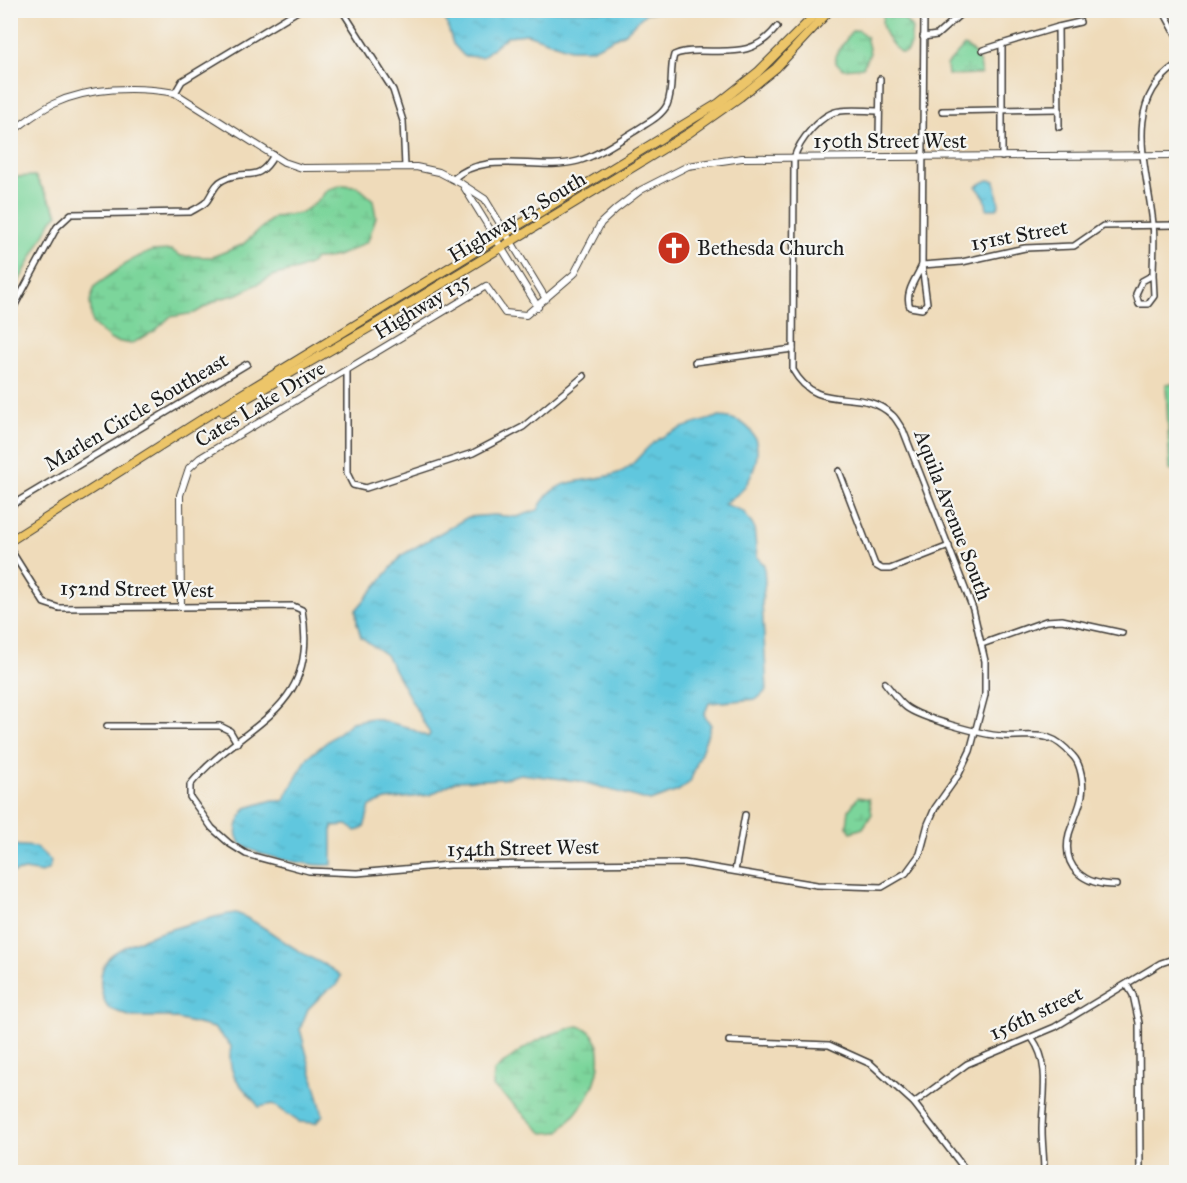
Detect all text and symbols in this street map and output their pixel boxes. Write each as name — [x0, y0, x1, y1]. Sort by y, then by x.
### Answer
street label: 150th Street West — [813, 128, 967, 154]
street label: Highway 13 South — [443, 165, 591, 268]
street label: 151st Street — [968, 214, 1070, 256]
church icon: Bethesda Church — [656, 230, 692, 266]
place label: Bethesda Church — [697, 235, 845, 261]
street label: Highway 135 — [369, 267, 475, 345]
street label: Marlen Circle Southeast — [39, 347, 233, 477]
street label: Cates Lake Drive — [190, 355, 330, 453]
street label: Aquila Avenue South — [908, 425, 998, 604]
street label: 152nd Street West — [60, 575, 215, 603]
street label: 154th Street West — [447, 834, 600, 862]
street label: 156th street — [985, 980, 1087, 1046]

